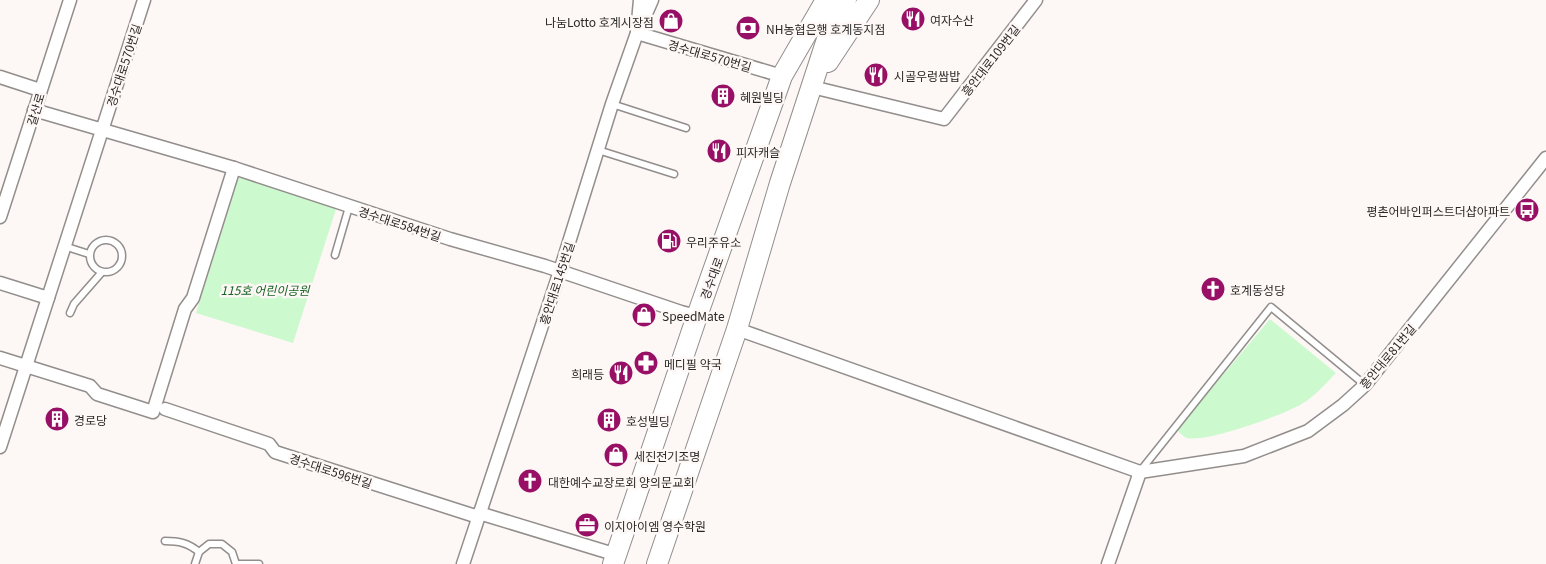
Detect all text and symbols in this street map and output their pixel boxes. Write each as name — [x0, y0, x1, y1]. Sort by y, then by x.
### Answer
restaurant icon: 여자수산 — [900, 6, 926, 32]
shop icon: 나눔Lotto 호계시장점 — [658, 8, 684, 34]
place label: 여자수산 — [930, 11, 974, 28]
place label: 나눔Lotto 호계시장점 — [545, 13, 654, 30]
bank icon: NH농협은행 호계동지점 — [735, 15, 761, 41]
place label: NH농협은행 호계동지점 — [766, 20, 885, 37]
street label: 경수대로570번길 — [102, 21, 144, 109]
street label: 흥안대로109번길 — [957, 21, 1023, 99]
street label: 경수대로570번길 — [666, 35, 754, 75]
restaurant icon: 시골우렁쌈밥 — [863, 62, 889, 88]
place label: 시골우렁쌈밥 — [894, 67, 960, 84]
building icon: 혜원빌딩 — [710, 83, 736, 109]
place label: 혜원빌딩 — [740, 88, 784, 105]
street label: 갈산로 — [22, 91, 48, 127]
restaurant icon: 피자캐슬 — [706, 138, 732, 164]
place label: 피자캐슬 — [736, 143, 780, 160]
bus stop icon: 평촌어바인퍼스트더샵아파트 — [1514, 197, 1540, 223]
street label: 경수대로584번길 — [356, 202, 444, 244]
place label: 평촌어바인퍼스트더샵아파트 — [1366, 202, 1510, 219]
fuel station icon: 우리주유소 — [656, 228, 682, 254]
place label: 우리주유소 — [686, 233, 741, 250]
street label: 흥안대로145번길 — [535, 239, 577, 327]
street label: 경수대로 — [695, 254, 727, 302]
church icon: 호계동성당 — [1200, 276, 1226, 302]
park label: 115호 어린이공원 — [221, 281, 310, 298]
place label: 호계동성당 — [1230, 281, 1285, 298]
shop icon: SpeedMate — [631, 302, 657, 328]
place label: SpeedMate — [662, 307, 725, 324]
street label: 흥안대로81번길 — [1355, 320, 1419, 392]
pharmacy icon: 메디필 약국 — [633, 350, 659, 376]
place label: 메디필 약국 — [664, 355, 722, 372]
restaurant icon: 희래등 — [608, 360, 634, 386]
place label: 희래등 — [571, 365, 604, 382]
building icon: 경로당 — [44, 406, 70, 432]
building icon: 호성빌딩 — [596, 407, 622, 433]
place label: 경로당 — [74, 411, 107, 428]
place label: 호성빌딩 — [626, 412, 670, 429]
shop icon: 세진전기조명 — [603, 442, 629, 468]
place label: 세진전기조명 — [634, 447, 700, 464]
street label: 경수대로596번길 — [287, 449, 375, 491]
church icon: 대한예수교장로회 양의문교회 — [517, 468, 543, 494]
place label: 대한예수교장로회 양의문교회 — [548, 473, 694, 490]
office icon: 이지아이엠 영수학원 — [574, 512, 600, 538]
place label: 이지아이엠 영수학원 — [604, 517, 706, 534]

